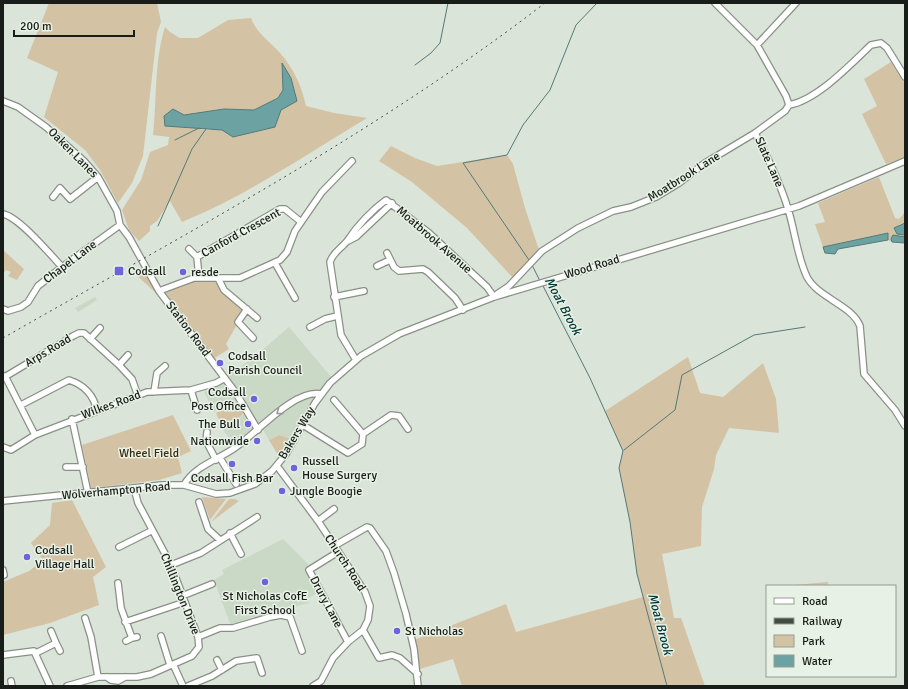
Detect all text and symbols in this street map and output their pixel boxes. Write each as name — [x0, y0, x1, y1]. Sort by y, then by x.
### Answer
scale bar — [14, 12, 134, 38]
text: 200 m — [20, 19, 52, 34]
street label: Oaken Lanes — [45, 125, 101, 181]
street label: Slate Lane — [751, 134, 787, 190]
street label: Moatbrook Lane — [645, 149, 723, 205]
street label: Moatbrook Avenue — [393, 203, 475, 277]
street label: Canford Crescent — [199, 205, 283, 261]
street label: Chapel Lane — [40, 237, 100, 287]
street label: Wood Road — [563, 252, 621, 282]
place label: Codsall — [128, 264, 166, 279]
marker: Codsall — [113, 265, 125, 277]
place label: resde — [191, 265, 219, 280]
marker: resde — [178, 267, 188, 277]
water label: Moat Brook — [541, 274, 586, 339]
street label: Station Road — [162, 298, 214, 360]
street label: Arps Road — [22, 331, 74, 371]
place label: Codsall Parish Council — [228, 349, 302, 378]
marker: Codsall Parish Council — [215, 358, 225, 368]
place label: Codsall Post Office — [191, 385, 246, 414]
street label: Wilkes Road — [79, 387, 143, 423]
marker: Codsall Post Office — [249, 394, 259, 404]
street label: Bakers Way — [275, 404, 319, 462]
one-way arrow — [276, 407, 283, 414]
place label: The Bull — [198, 417, 240, 432]
marker: The Bull — [243, 419, 253, 429]
place label: Nationwide — [190, 434, 249, 449]
marker: Nationwide — [252, 436, 262, 446]
park label: Wheel Field — [119, 446, 179, 461]
place label: Russell House Surgery — [302, 454, 377, 483]
marker: Codsall Fish Bar — [227, 459, 237, 469]
marker: Russell House Surgery — [289, 463, 299, 473]
place label: Codsall Fish Bar — [191, 471, 274, 486]
street label: Wolverhampton Road — [61, 479, 171, 503]
place label: Jungle Boogie — [290, 484, 362, 499]
marker: Jungle Boogie — [277, 486, 287, 496]
street label: Church Road — [321, 532, 369, 594]
place label: Codsall Village Hall — [35, 543, 95, 572]
street label: Chillington Drive — [157, 551, 203, 637]
marker: Codsall Village Hall — [22, 552, 32, 562]
street label: Drury Lane — [306, 574, 346, 630]
marker: St Nicholas CofE First School — [260, 577, 270, 587]
legend — [766, 585, 896, 677]
place label: St Nicholas CofE First School — [223, 589, 308, 618]
water label: Moat Brook — [644, 591, 676, 658]
text: Road — [802, 594, 828, 609]
text: Railway — [802, 614, 842, 629]
place label: St Nicholas — [405, 624, 463, 639]
marker: St Nicholas — [392, 626, 402, 636]
text: Park — [802, 634, 825, 649]
text: Water — [802, 654, 833, 669]

